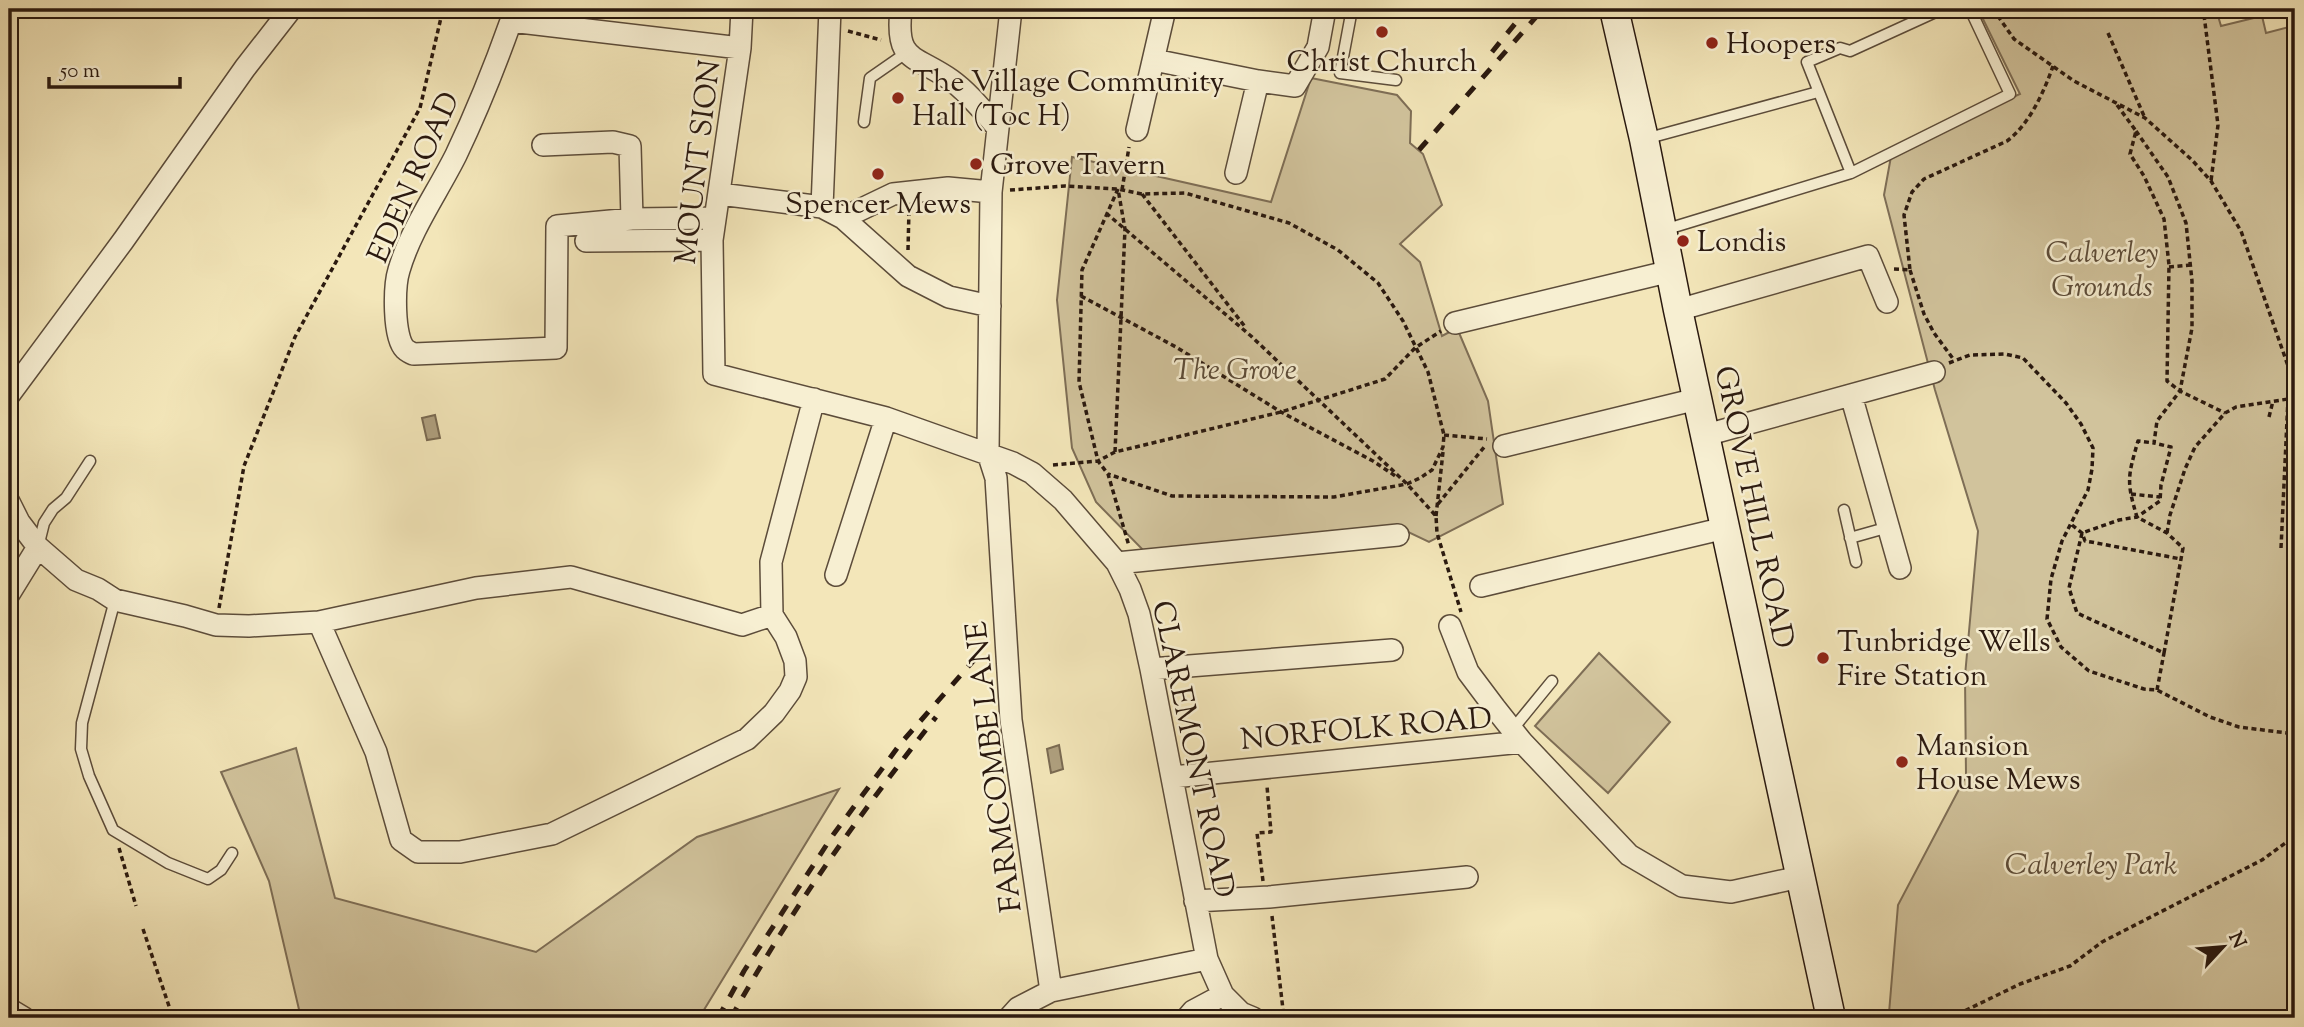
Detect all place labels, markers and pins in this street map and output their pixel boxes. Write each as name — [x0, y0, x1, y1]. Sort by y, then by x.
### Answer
marker: Christ Church — [1374, 24, 1390, 40]
place label: Hoopers — [1726, 24, 1836, 67]
marker: Hoopers — [1704, 35, 1720, 51]
place label: Christ Church — [1287, 42, 1478, 85]
place label: The Village Community Hall (Toc H) — [912, 62, 1224, 139]
marker: The Village Community Hall (Toc H) — [890, 90, 906, 106]
place label: Grove Tavern — [990, 145, 1166, 188]
marker: Grove Tavern — [968, 156, 984, 172]
marker: Spencer Mews — [870, 166, 886, 182]
place label: Spencer Mews — [785, 184, 971, 227]
place label: Londis — [1697, 222, 1786, 265]
marker: Londis — [1675, 233, 1691, 249]
place label: Tunbridge Wells Fire Station — [1837, 622, 2050, 699]
marker: Tunbridge Wells Fire Station — [1815, 650, 1831, 666]
place label: Mansion House Mews — [1916, 726, 2080, 803]
marker: Mansion House Mews — [1894, 754, 1910, 770]

